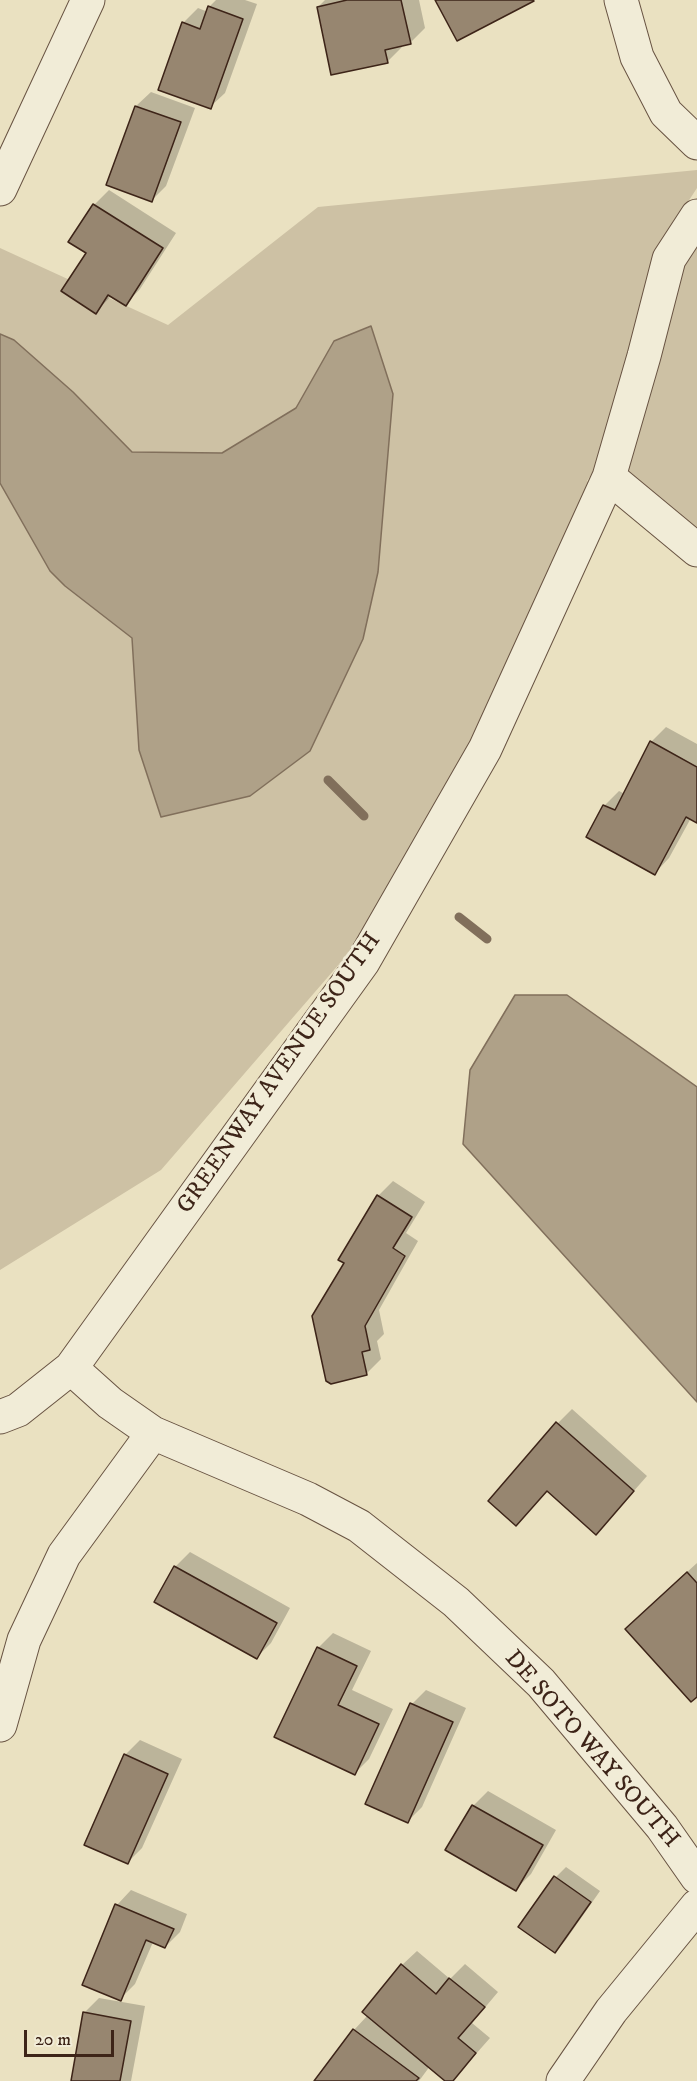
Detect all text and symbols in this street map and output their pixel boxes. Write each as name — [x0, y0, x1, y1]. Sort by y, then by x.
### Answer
street label: GREENWAY AVENUE SOUTH — [172, 928, 388, 1220]
street label: DE SOTO WAY SOUTH — [497, 1645, 685, 1855]
scale bar — [27, 2018, 117, 2056]
text: 20 m — [35, 2029, 71, 2051]

